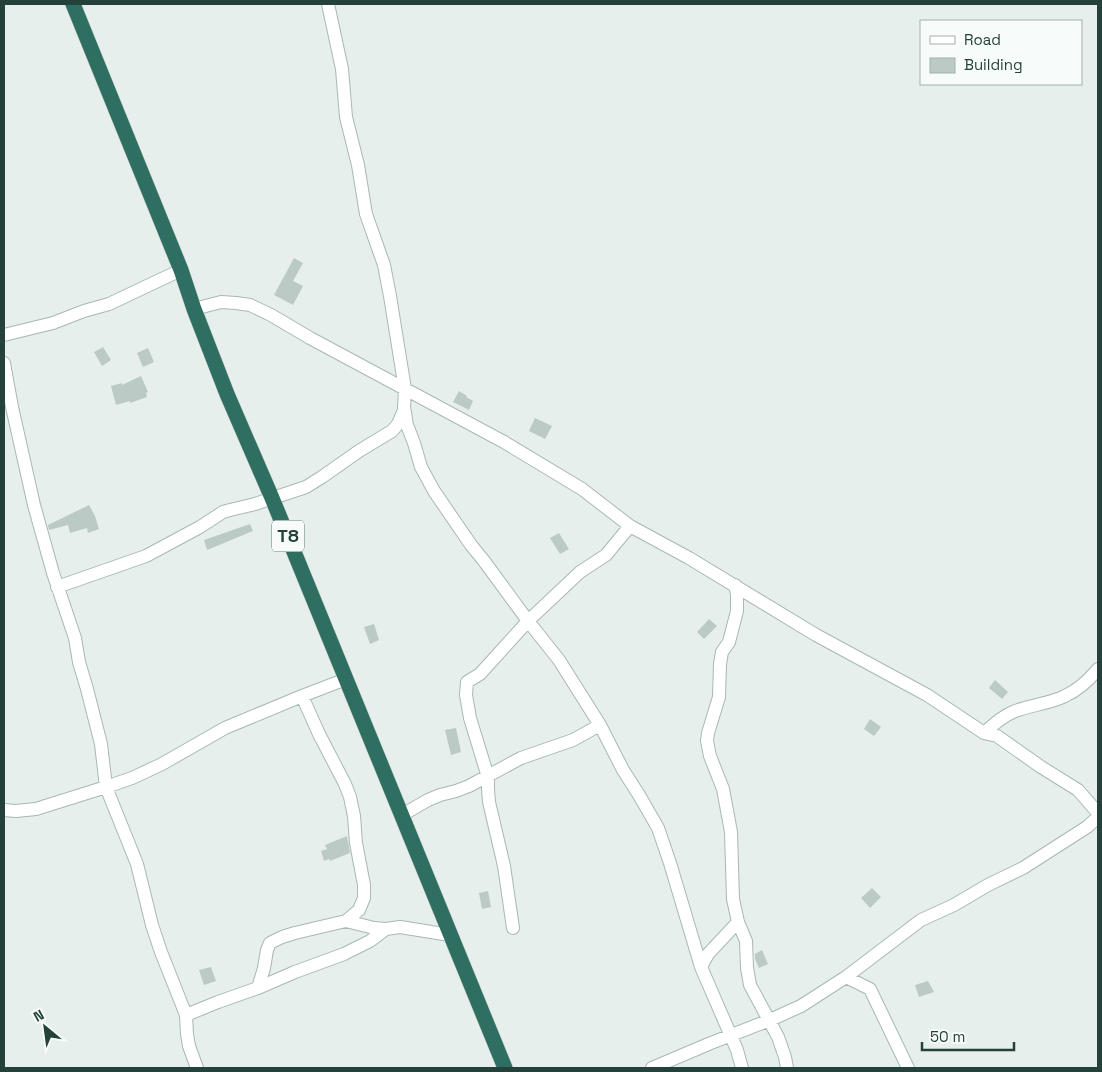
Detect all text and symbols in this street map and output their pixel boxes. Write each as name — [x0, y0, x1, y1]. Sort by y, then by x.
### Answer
legend — [920, 20, 1082, 85]
text: Road — [964, 30, 1001, 49]
text: Building — [964, 55, 1023, 74]
road number: T8 — [272, 520, 304, 552]
north arrow — [20, 1002, 70, 1052]
text: N — [30, 1005, 47, 1026]
scale bar — [922, 1020, 1014, 1052]
text: 50 m — [930, 1027, 965, 1046]

